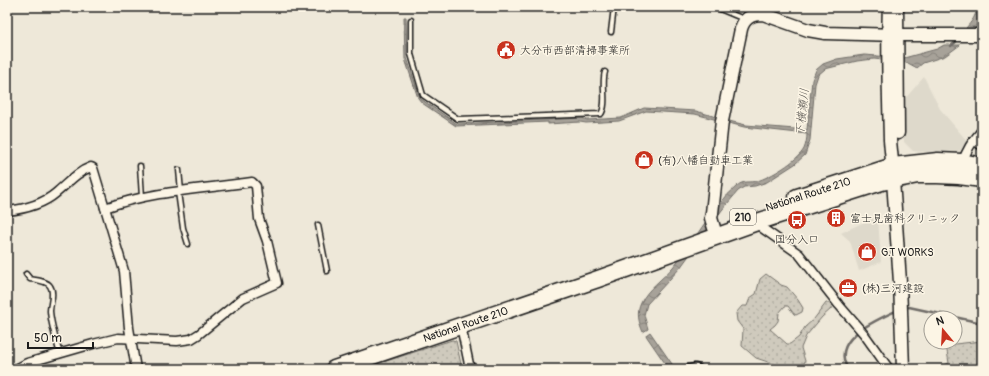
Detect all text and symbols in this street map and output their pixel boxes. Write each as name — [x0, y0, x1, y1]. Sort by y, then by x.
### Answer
public building icon: 大分市西部清掃事業所 — [495, 39, 517, 61]
place label: 大分市西部清掃事業所 — [520, 44, 630, 57]
water label: 下横瀬川 — [793, 87, 812, 137]
shop icon: (有)八幡自動車工業 — [633, 149, 655, 171]
place label: (有)八幡自動車工業 — [658, 154, 753, 167]
street label: National Route 210 — [764, 175, 852, 214]
building icon: 富士見歯科クリニック — [825, 207, 847, 229]
road number: 210 — [730, 209, 756, 225]
bus stop icon: 国分入口 — [786, 209, 808, 231]
place label: 富士見歯科クリニック — [850, 212, 960, 225]
place label: 国分入口 — [775, 233, 819, 246]
shop icon: G.T WORKS — [856, 241, 878, 263]
place label: G.T WORKS — [881, 246, 934, 259]
office icon: (株)三河建設 — [837, 277, 859, 299]
place label: (株)三河建設 — [862, 282, 924, 295]
street label: National Route 210 — [422, 304, 510, 345]
north arrow — [923, 310, 963, 350]
text: N — [935, 313, 946, 328]
scale bar — [28, 324, 93, 350]
text: 50 m — [34, 331, 62, 346]

